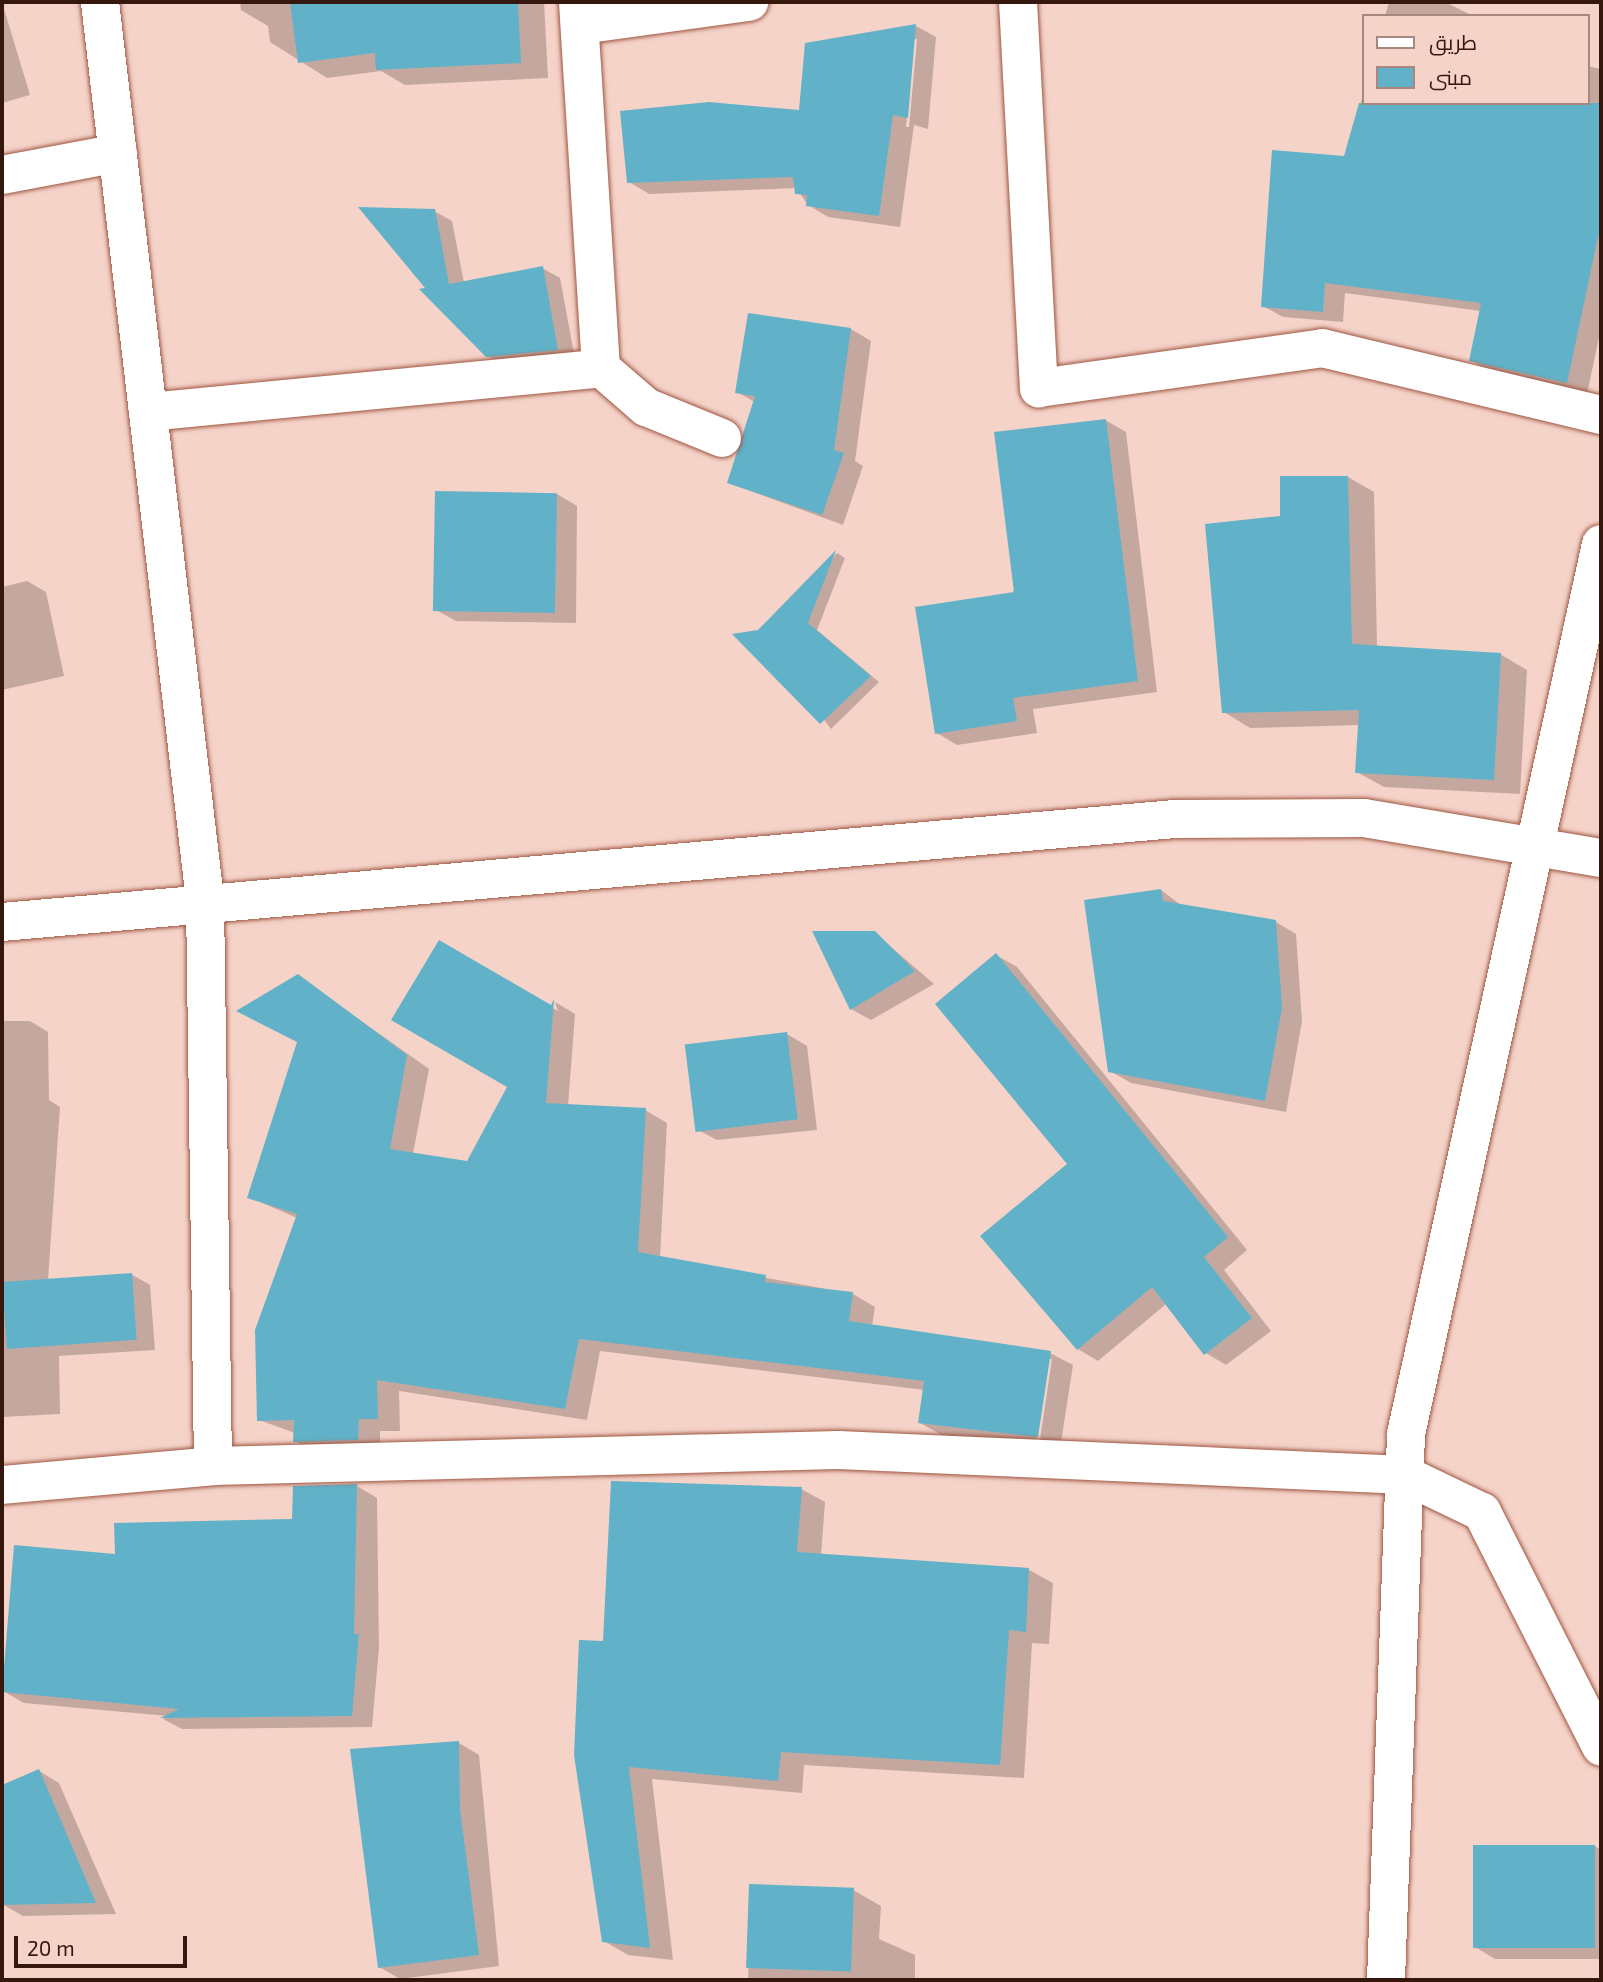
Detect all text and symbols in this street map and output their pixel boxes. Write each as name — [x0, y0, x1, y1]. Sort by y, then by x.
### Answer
legend — [1362, 14, 1589, 105]
text: طريق — [1429, 29, 1477, 54]
text: مبنى — [1429, 64, 1472, 89]
scale bar — [18, 1923, 191, 1967]
text: 20 m — [27, 1935, 75, 1960]

